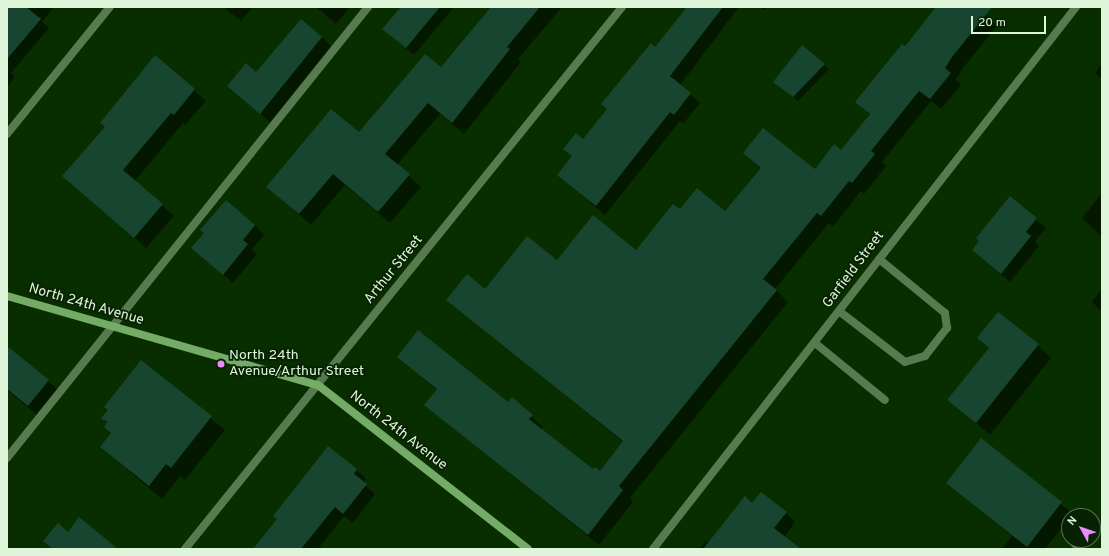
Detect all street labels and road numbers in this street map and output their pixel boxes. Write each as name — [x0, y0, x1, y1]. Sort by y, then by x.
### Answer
street label: Garfield Street — [820, 228, 888, 312]
street label: Arthur Street — [361, 232, 427, 308]
street label: North 24th Avenue — [26, 280, 146, 330]
street label: North 24th Avenue — [346, 388, 450, 474]

